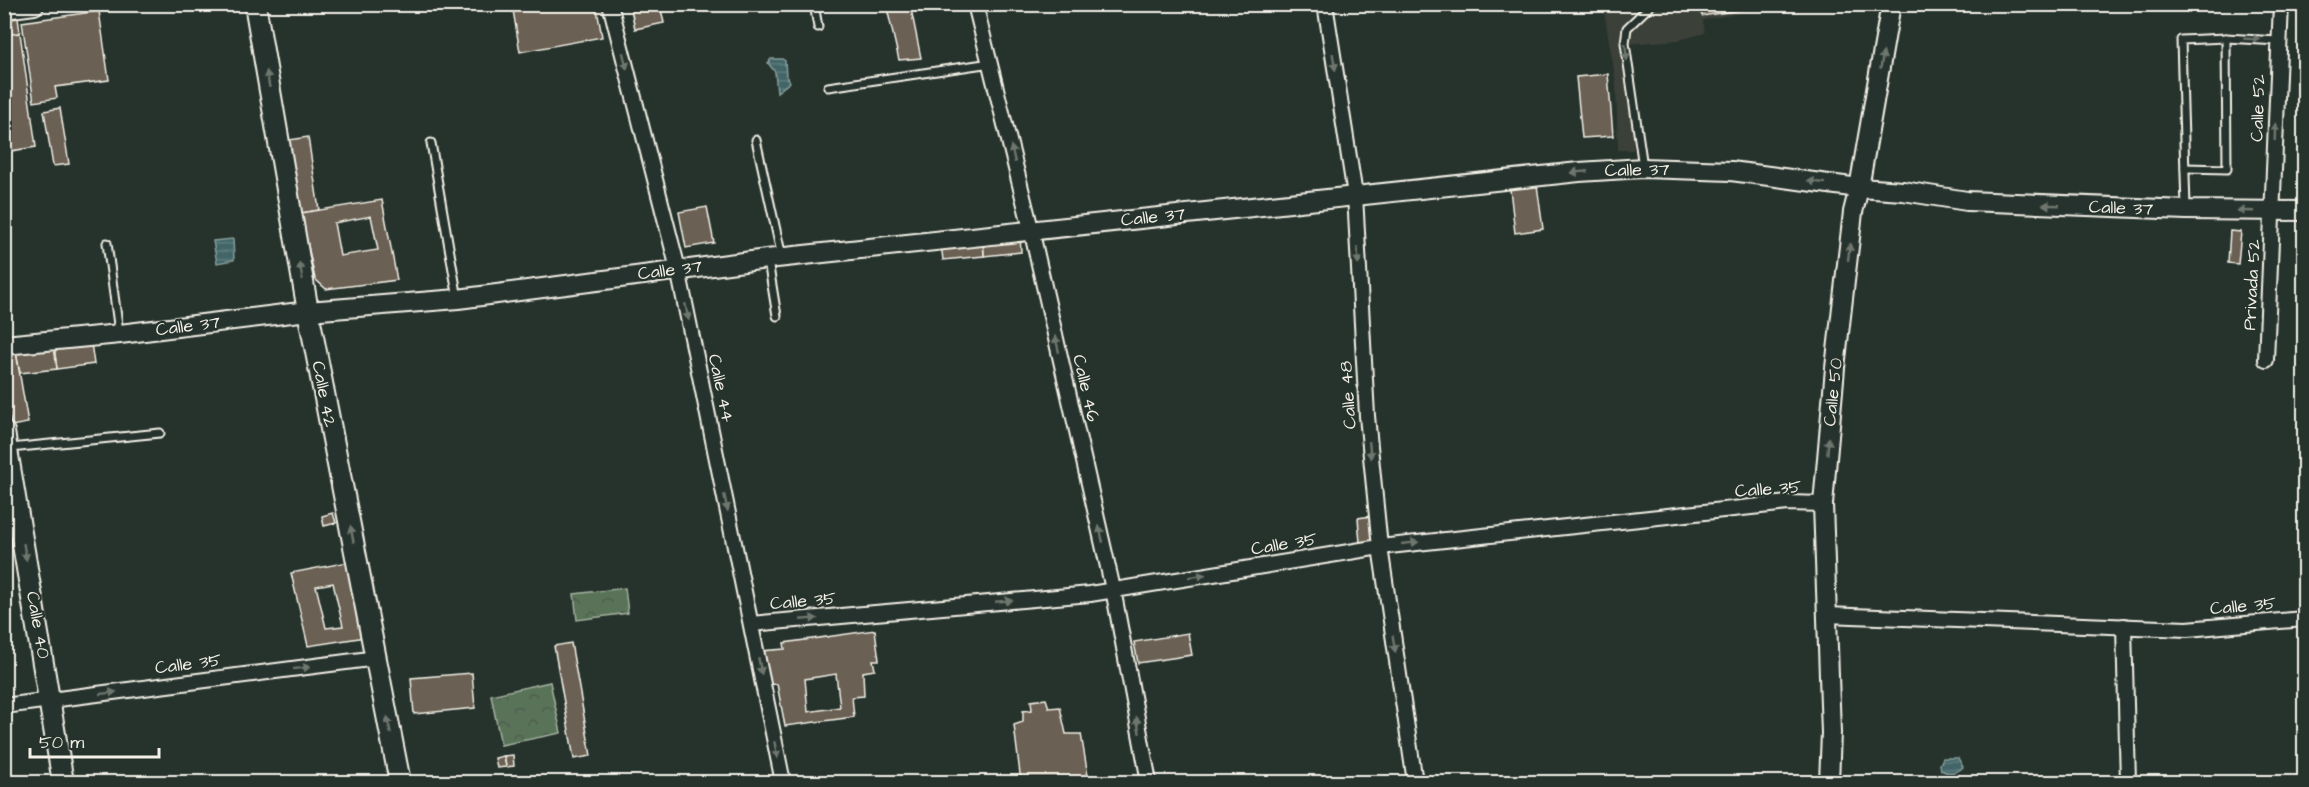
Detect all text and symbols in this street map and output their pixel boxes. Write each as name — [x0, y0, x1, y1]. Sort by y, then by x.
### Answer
one-way arrow — [2242, 35, 2261, 44]
one-way arrow — [1621, 43, 1631, 62]
one-way arrow — [1878, 51, 1887, 70]
one-way arrow — [620, 52, 630, 70]
one-way arrow — [1330, 53, 1339, 72]
one-way arrow — [263, 69, 272, 88]
street label: Calle 52 — [2244, 73, 2272, 142]
one-way arrow — [2270, 123, 2280, 142]
one-way arrow — [1007, 145, 1017, 163]
street label: Calle 37 — [1604, 157, 1670, 183]
one-way arrow — [1570, 167, 1589, 177]
one-way arrow — [1806, 177, 1825, 187]
street label: Calle 37 — [2088, 194, 2154, 222]
one-way arrow — [2042, 200, 2061, 209]
street label: Calle 37 — [1119, 201, 1187, 233]
one-way arrow — [2237, 206, 2256, 216]
street label: Privada 52 — [2237, 238, 2267, 331]
one-way arrow — [1844, 243, 1853, 262]
one-way arrow — [1353, 246, 1363, 265]
street label: Calle 37 — [636, 254, 704, 286]
one-way arrow — [296, 261, 305, 280]
one-way arrow — [683, 302, 692, 321]
street label: Calle 37 — [154, 310, 222, 342]
one-way arrow — [1052, 334, 1061, 353]
street label: Calle 44 — [702, 352, 740, 424]
street label: Calle 46 — [1066, 352, 1106, 424]
street label: Calle 50 — [1817, 357, 1849, 427]
street label: Calle 42 — [305, 359, 343, 430]
street label: Calle 48 — [1333, 360, 1363, 430]
one-way arrow — [1823, 437, 1833, 456]
one-way arrow — [1365, 441, 1375, 460]
street label: Calle 35 — [1734, 474, 1802, 504]
one-way arrow — [722, 493, 731, 512]
one-way arrow — [347, 524, 356, 543]
one-way arrow — [1095, 525, 1105, 543]
street label: Calle 35 — [1249, 526, 1319, 562]
one-way arrow — [1401, 538, 1420, 548]
one-way arrow — [21, 543, 30, 562]
one-way arrow — [1187, 571, 1206, 580]
street label: Calle 35 — [769, 586, 837, 616]
street label: Calle 40 — [20, 589, 56, 661]
street label: Calle 35 — [2209, 591, 2277, 621]
one-way arrow — [994, 596, 1013, 606]
one-way arrow — [800, 614, 819, 624]
one-way arrow — [1390, 634, 1399, 653]
street label: Calle 35 — [154, 648, 223, 680]
one-way arrow — [755, 657, 765, 676]
one-way arrow — [292, 663, 311, 672]
one-way arrow — [99, 688, 118, 697]
one-way arrow — [384, 715, 393, 734]
one-way arrow — [1134, 715, 1143, 734]
scale bar — [30, 721, 159, 759]
text: 50 m — [39, 730, 84, 755]
one-way arrow — [772, 740, 781, 759]

